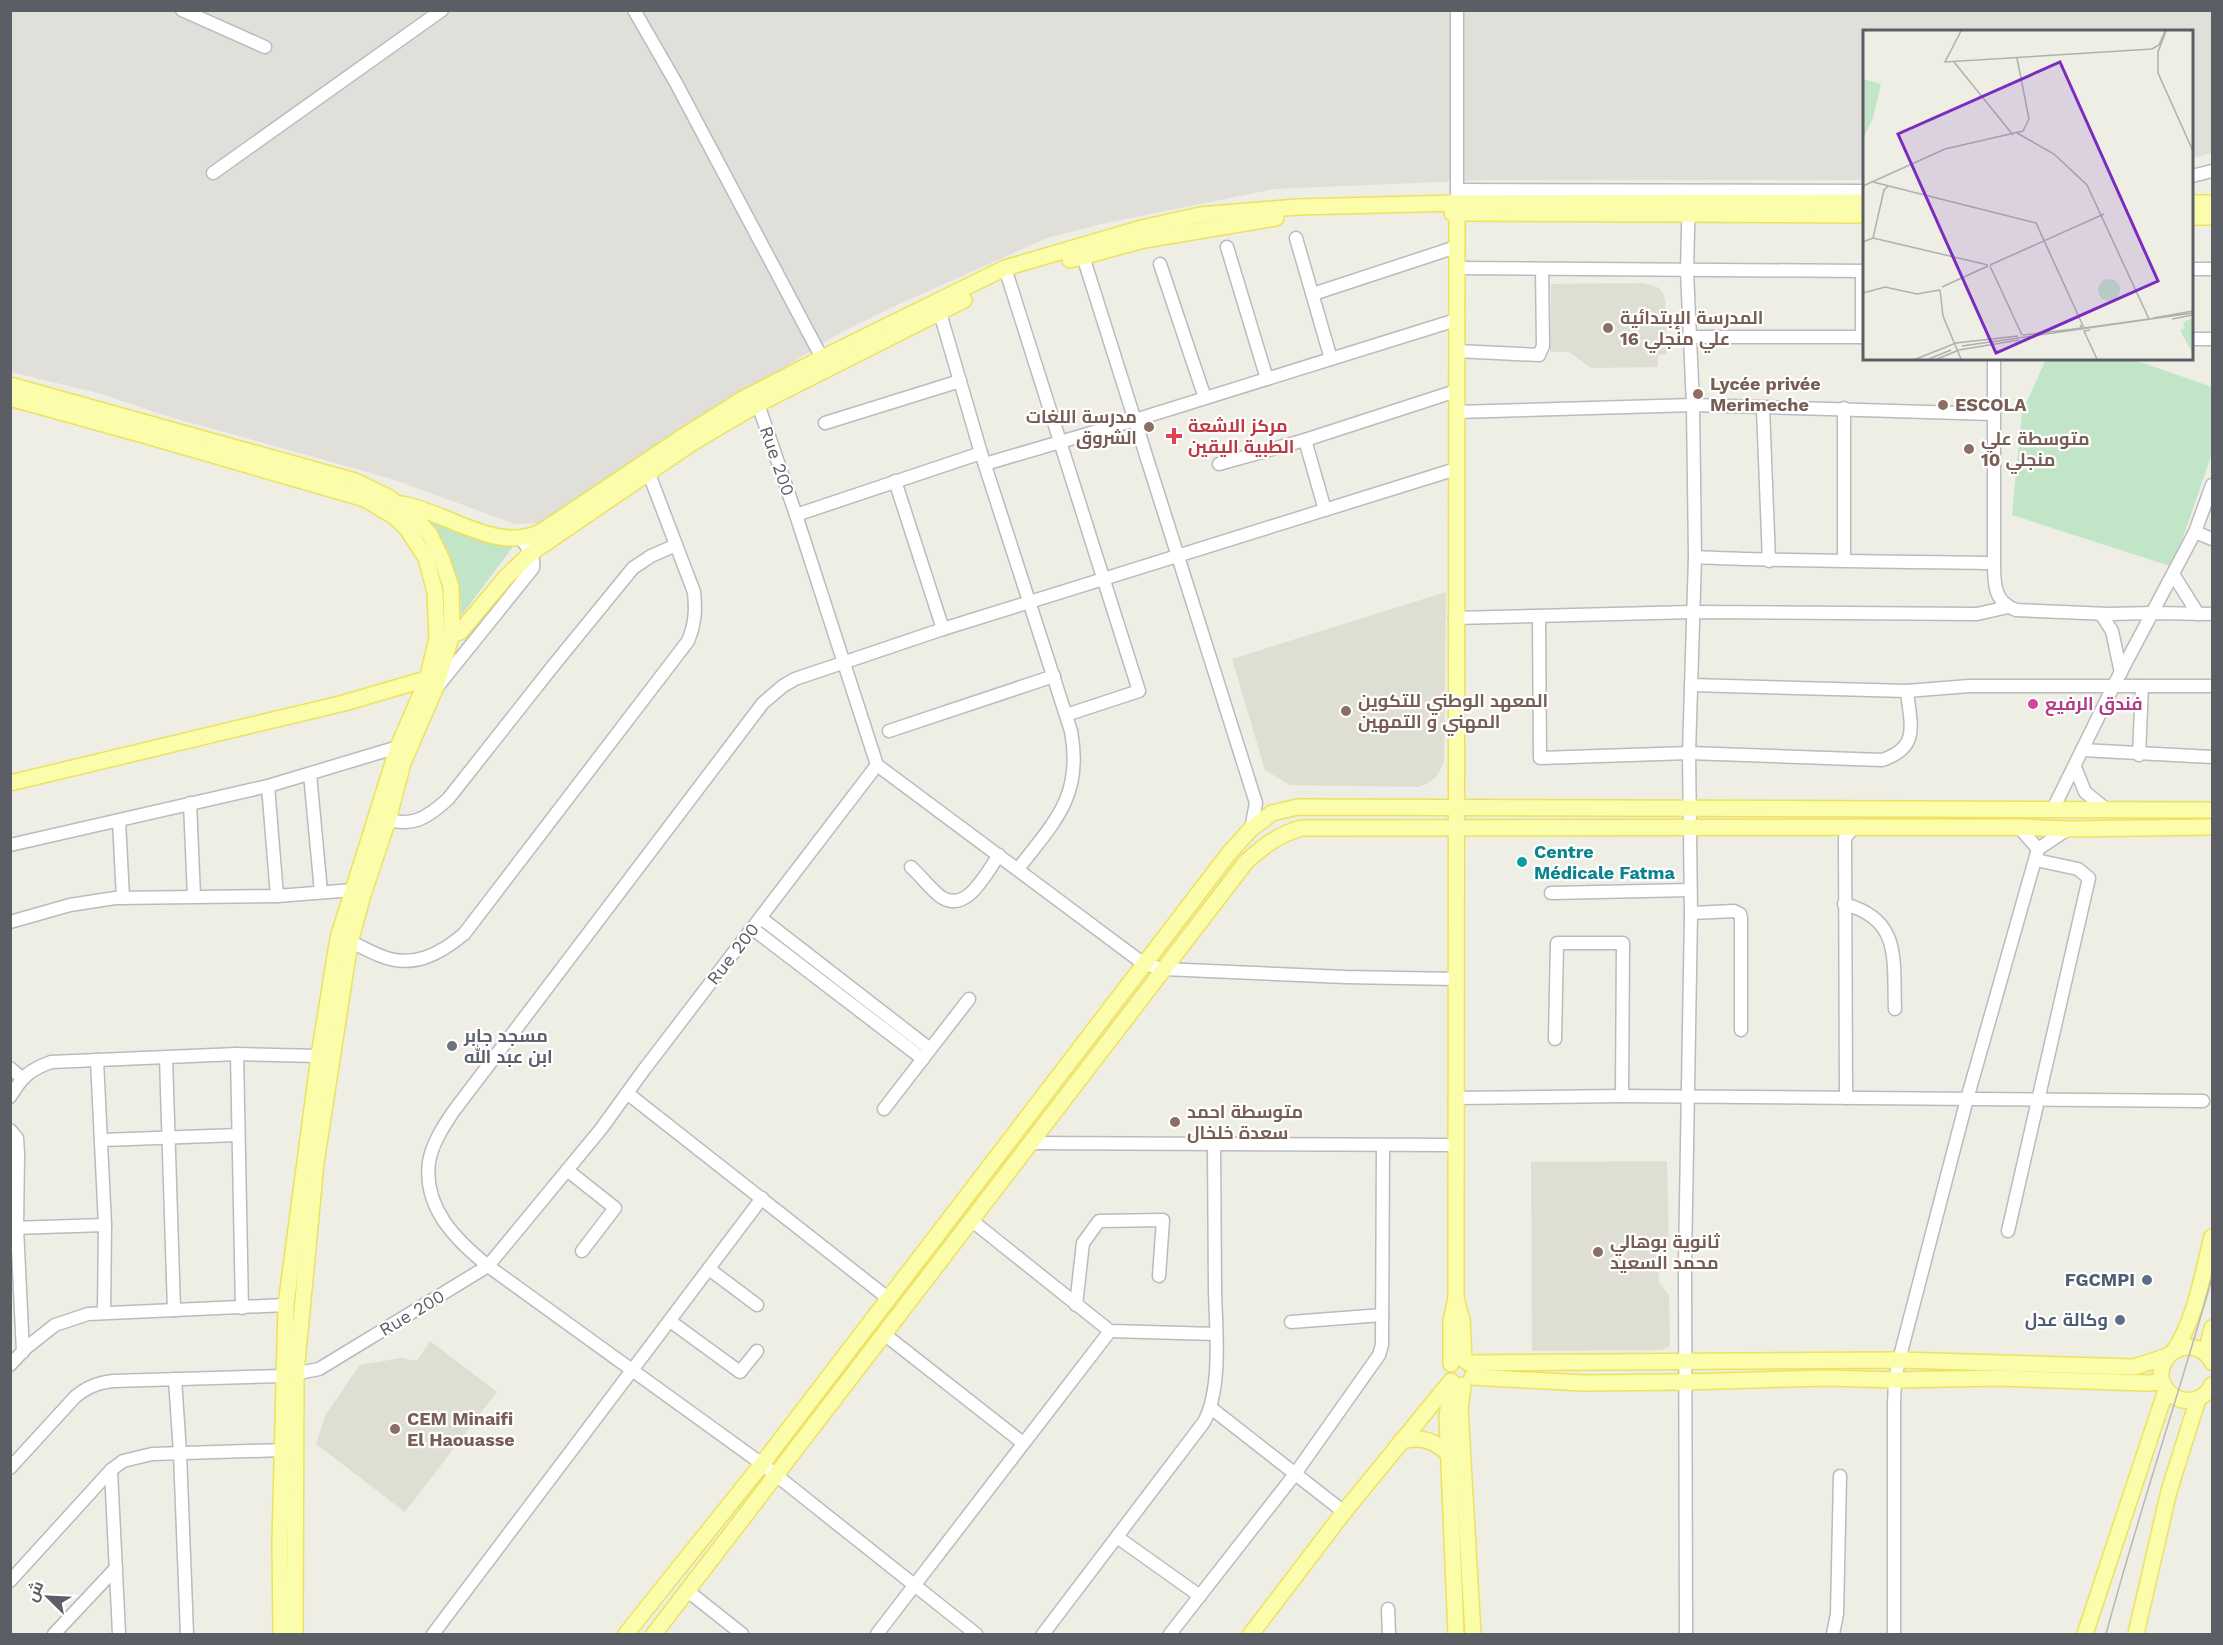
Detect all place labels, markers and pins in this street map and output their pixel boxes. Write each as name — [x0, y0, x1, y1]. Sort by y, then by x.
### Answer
place label: المدرسة الإبتدائية علي منجلي 16 — [1620, 307, 1763, 354]
marker: المدرسة الإبتدائية علي منجلي 16 — [1601, 321, 1615, 335]
place label: Lycée privée Merimeche — [1710, 373, 1821, 415]
marker: Lycée privée Merimeche — [1691, 387, 1705, 401]
place label: ESCOLA — [1955, 394, 2027, 415]
marker: ESCOLA — [1936, 398, 1950, 412]
place label: مدرسة اللغات الشروق — [1026, 406, 1137, 449]
place label: مركز الاشعة الطبية اليقين — [1188, 415, 1294, 458]
marker: مدرسة اللغات الشروق — [1142, 420, 1156, 434]
marker: مركز الاشعة الطبية اليقين — [1165, 427, 1183, 445]
place label: متوسطة علي منجلي 10 — [1981, 428, 2090, 475]
marker: متوسطة علي منجلي 10 — [1962, 442, 1976, 456]
place label: المعهد الوطني للتكوين المهني و التمهين — [1358, 690, 1548, 737]
place label: فندق الرفيع — [2045, 693, 2143, 716]
marker: فندق الرفيع — [2026, 697, 2040, 711]
marker: المعهد الوطني للتكوين المهني و التمهين — [1339, 704, 1353, 718]
place label: Centre Médicale Fatma — [1534, 841, 1675, 883]
marker: Centre Médicale Fatma — [1515, 855, 1529, 869]
place label: مسجد جابر ابن عبد الله — [463, 1025, 553, 1068]
marker: مسجد جابر ابن عبد الله — [445, 1039, 459, 1053]
place label: متوسطة احمد سعدة خلخال — [1187, 1101, 1303, 1144]
marker: متوسطة احمد سعدة خلخال — [1168, 1115, 1182, 1129]
place label: ثانوية بوهالي محمد السعيد — [1610, 1231, 1720, 1273]
marker: ثانوية بوهالي محمد السعيد — [1591, 1245, 1605, 1259]
place label: FGCMPI — [2065, 1269, 2135, 1290]
marker: FGCMPI — [2140, 1273, 2154, 1287]
place label: وكالة عدل — [2025, 1309, 2108, 1331]
marker: وكالة عدل — [2113, 1313, 2127, 1327]
place label: CEM Minaifi El Haouasse — [407, 1408, 515, 1450]
marker: CEM Minaifi El Haouasse — [388, 1422, 402, 1436]

